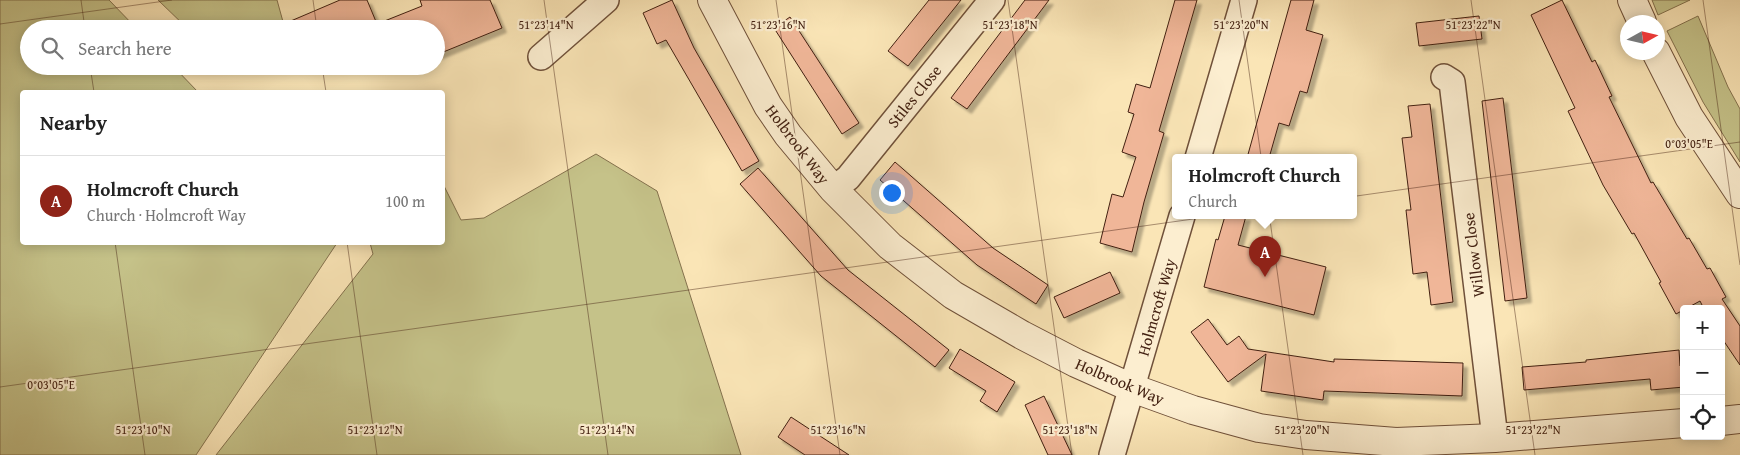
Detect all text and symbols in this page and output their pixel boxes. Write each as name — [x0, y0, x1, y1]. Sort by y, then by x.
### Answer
north arrow — [1620, 15, 1665, 60]
text: 51°23'14"N — [518, 16, 574, 33]
text: 51°23'16"N — [750, 16, 806, 33]
text: 51°23'18"N — [982, 16, 1038, 33]
text: 51°23'20"N — [1213, 16, 1269, 33]
text: 51°23'22"N — [1445, 16, 1501, 33]
search box — [20, 20, 445, 75]
icon: search — [38, 34, 66, 62]
text: Search here — [78, 34, 172, 62]
street label: Stiles Close — [881, 59, 947, 133]
street label: Holbrook Way — [760, 99, 836, 189]
text: Nearby — [40, 107, 107, 138]
text: 0°03'05"E — [1665, 135, 1713, 152]
popup — [1172, 154, 1357, 219]
text: Holmcroft Church — [1189, 161, 1340, 189]
text: Holmcroft Church — [87, 175, 239, 203]
your location — [879, 180, 905, 206]
text: A — [51, 189, 61, 213]
text: 100 m — [385, 189, 425, 213]
text: Church — [1189, 189, 1237, 213]
text: Church · Holmcroft Way — [87, 203, 246, 227]
street label: Willow Close — [1456, 211, 1490, 299]
pin: A — [1249, 236, 1281, 277]
street label: Holmcroft Way — [1131, 255, 1181, 359]
map controls — [1680, 305, 1725, 440]
button: + — [1680, 305, 1725, 350]
button: − — [1680, 350, 1725, 395]
street label: Holbrook Way — [1072, 352, 1168, 410]
text: 0°03'05"E — [27, 376, 75, 393]
button: locate — [1680, 395, 1725, 440]
text: 51°23'10"N — [115, 421, 171, 438]
text: 51°23'12"N — [347, 421, 403, 438]
text: 51°23'14"N — [579, 421, 635, 438]
text: 51°23'16"N — [810, 421, 866, 438]
text: 51°23'18"N — [1042, 421, 1098, 438]
text: 51°23'20"N — [1274, 421, 1330, 438]
text: 51°23'22"N — [1505, 421, 1561, 438]

